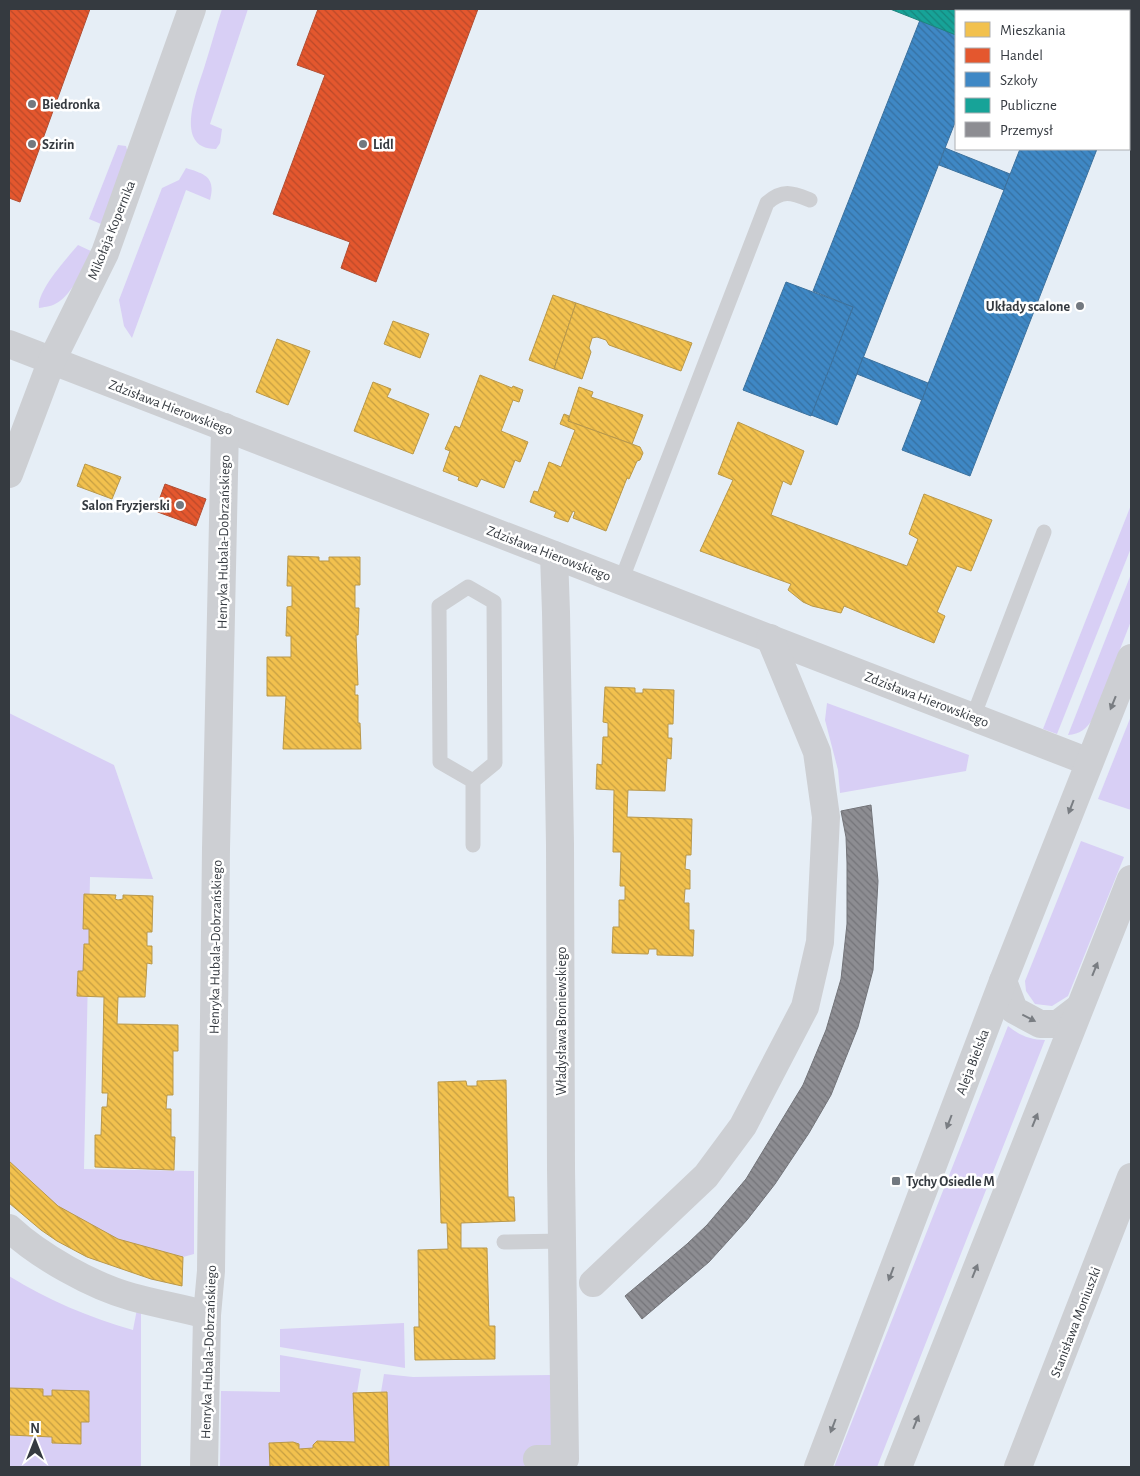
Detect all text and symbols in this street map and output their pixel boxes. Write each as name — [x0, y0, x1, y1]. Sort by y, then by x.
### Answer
legend — [955, 10, 1130, 150]
text: Mieszkania — [1000, 23, 1066, 38]
text: Handel — [1000, 48, 1043, 63]
text: Szkoły — [1000, 73, 1038, 88]
marker: Biedronka — [26, 98, 38, 110]
place label: Biedronka — [42, 98, 101, 112]
text: Publiczne — [1000, 98, 1057, 113]
text: Przemysł — [1000, 123, 1053, 138]
marker: Szirin — [26, 138, 38, 150]
place label: Szirin — [42, 138, 75, 152]
marker: Lidl — [357, 138, 369, 150]
place label: Lidl — [373, 138, 394, 152]
street label: Mikołaja Kopernika — [86, 178, 138, 282]
place label: Układy scalone — [986, 300, 1070, 314]
marker: Układy scalone — [1074, 300, 1086, 312]
street label: Zdzisława Hierowskiego — [107, 378, 235, 438]
street label: Henryka Hubala-Dobrzańskiego — [215, 455, 233, 629]
place label: Salon Fryzjerski — [82, 499, 170, 513]
marker: Salon Fryzjerski — [174, 499, 186, 511]
street label: Zdzisława Hierowskiego — [485, 524, 613, 584]
street label: Zdzisława Hierowskiego — [863, 670, 991, 730]
one-way arrow — [1109, 696, 1117, 711]
one-way arrow — [1067, 800, 1075, 815]
street label: Henryka Hubala-Dobrzańskiego — [207, 860, 225, 1034]
street label: Władysława Broniewskiego — [555, 946, 569, 1096]
one-way arrow — [1092, 961, 1099, 976]
one-way arrow — [1022, 1014, 1036, 1022]
street label: Aleja Bielska — [954, 1027, 992, 1097]
one-way arrow — [1032, 1112, 1039, 1127]
one-way arrow — [945, 1115, 953, 1130]
marker: Tychy Osiedle M — [890, 1175, 902, 1187]
place label: Tychy Osiedle M — [906, 1175, 995, 1189]
one-way arrow — [972, 1264, 980, 1278]
street label: Henryka Hubala-Dobrzańskiego — [199, 1265, 219, 1439]
street label: Stanisława Moniuszki — [1048, 1265, 1103, 1380]
one-way arrow — [887, 1267, 895, 1281]
one-way arrow — [912, 1415, 920, 1429]
north arrow — [10, 1416, 60, 1466]
one-way arrow — [829, 1418, 837, 1433]
text: N — [30, 1422, 40, 1436]

